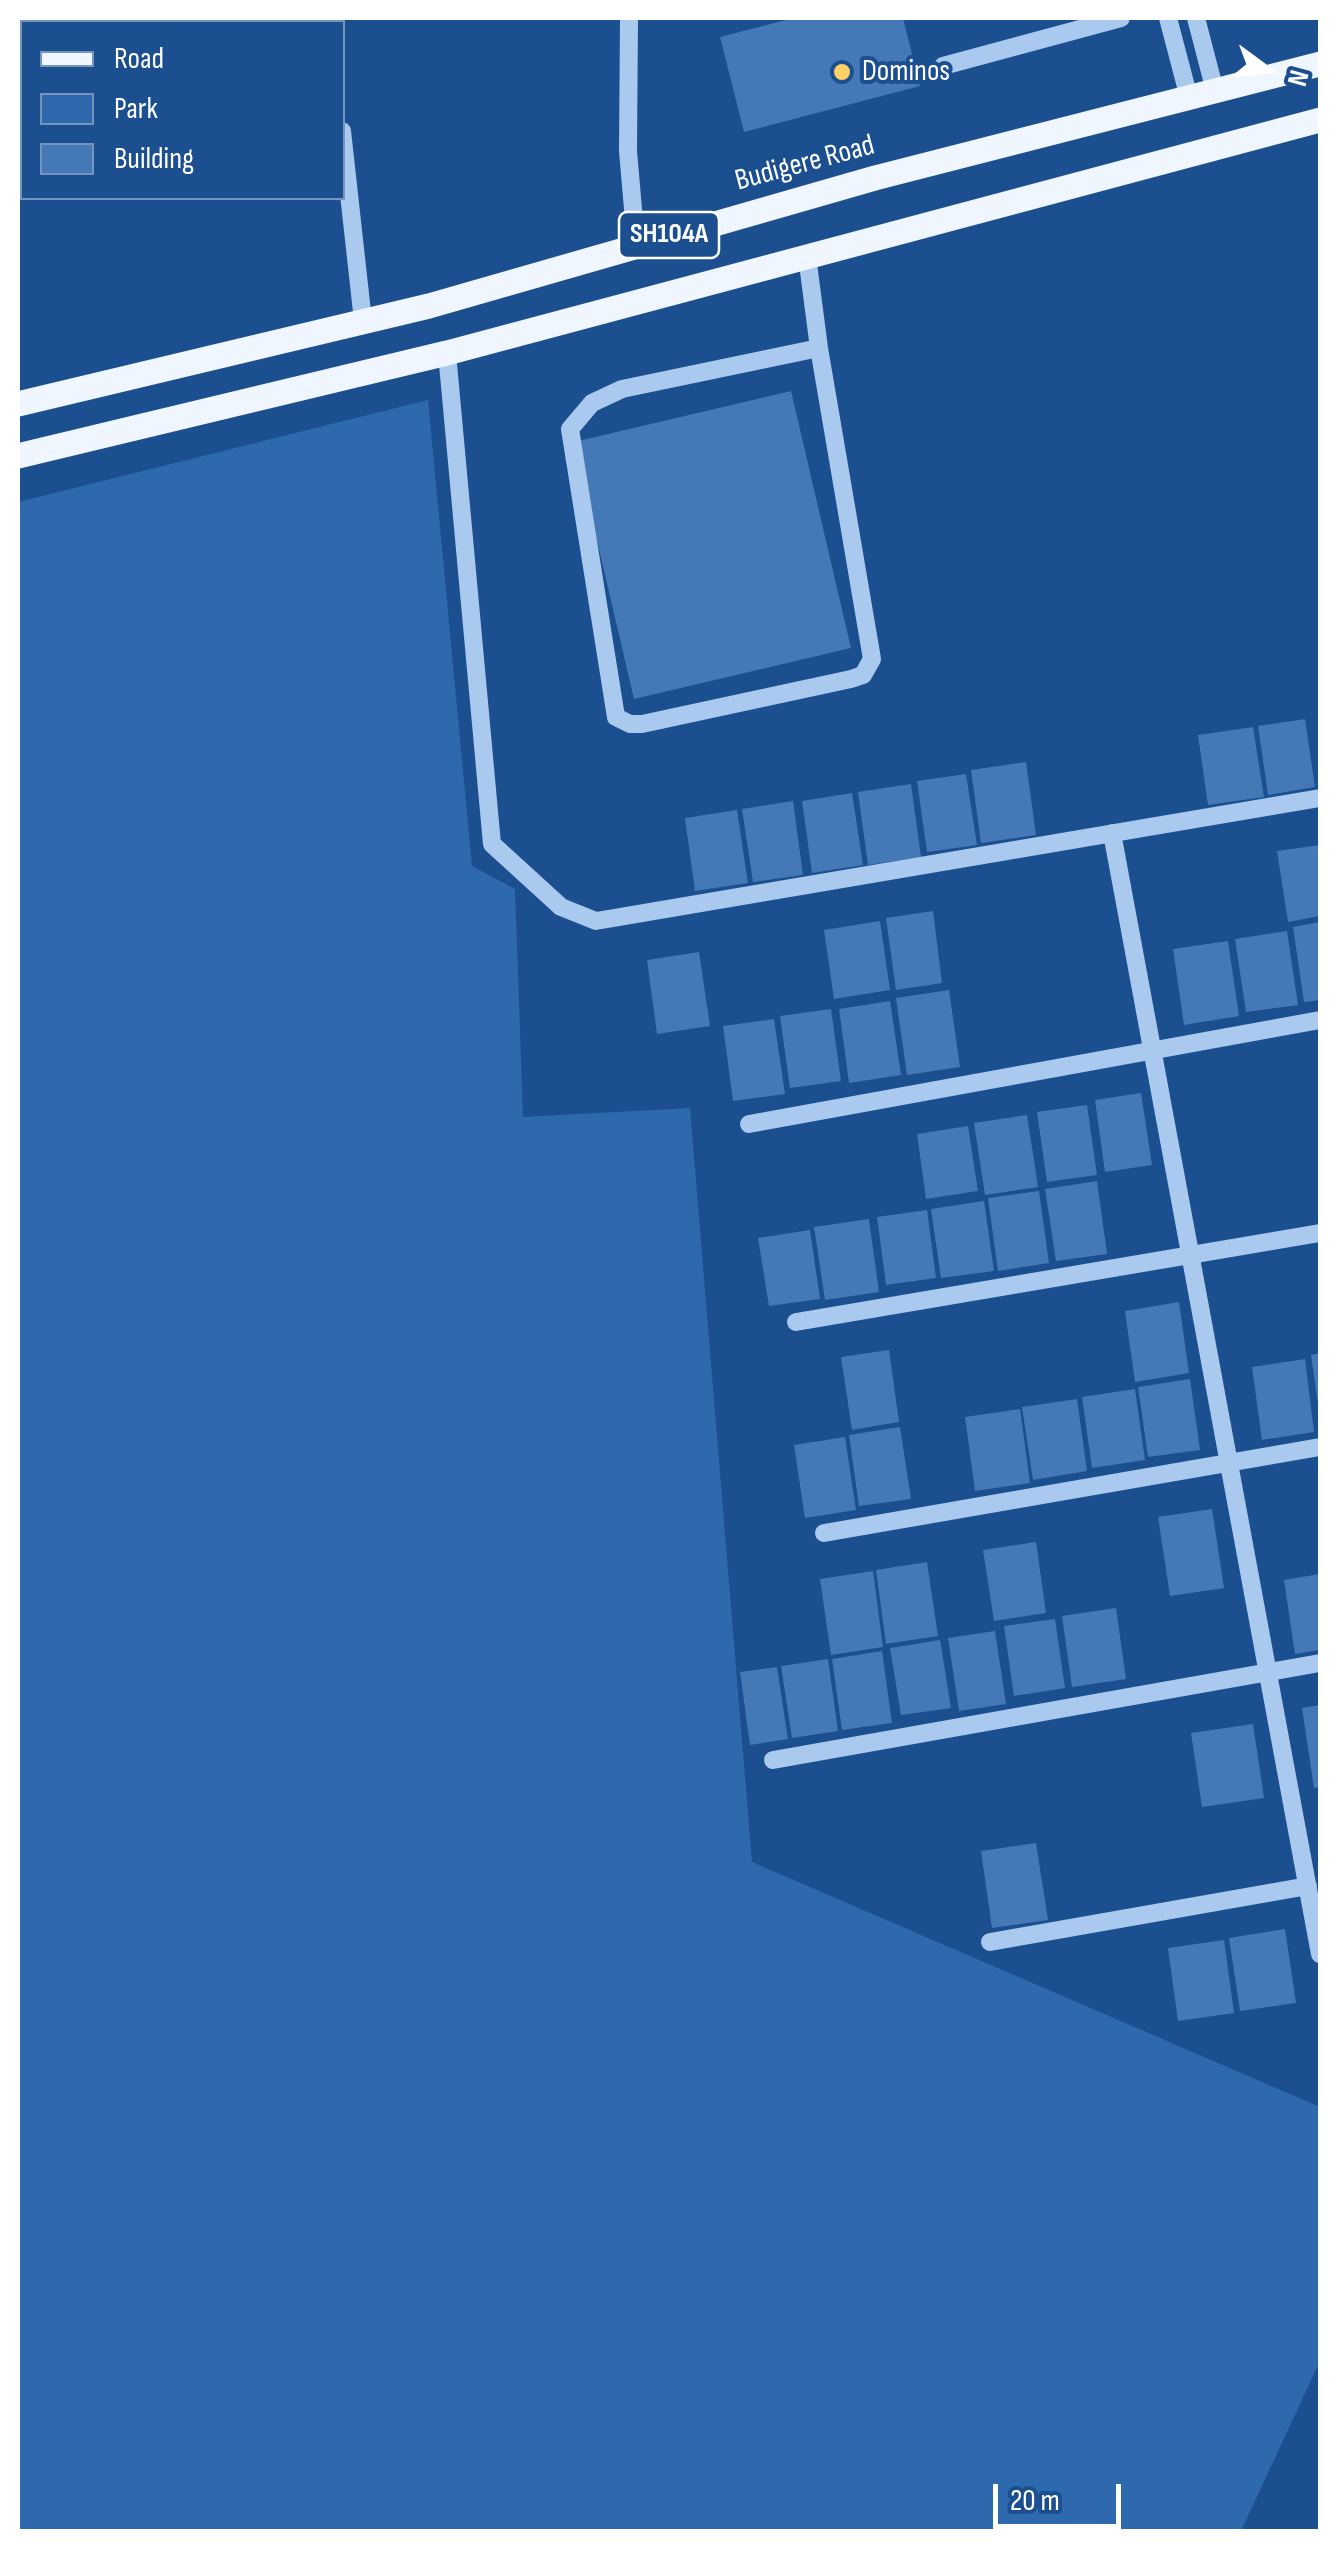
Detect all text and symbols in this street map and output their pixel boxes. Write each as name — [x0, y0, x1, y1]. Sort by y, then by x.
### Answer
legend — [20, 20, 345, 200]
north arrow — [1218, 20, 1318, 120]
text: Road — [114, 41, 164, 77]
place label: Dominos — [862, 54, 950, 90]
marker: Dominos — [831, 61, 853, 83]
text: N — [1280, 66, 1315, 89]
text: Park — [114, 91, 158, 127]
street label: Budigere Road — [731, 128, 879, 200]
text: Building — [114, 141, 194, 177]
road number: SH104A — [619, 212, 719, 258]
scale bar — [998, 2464, 1126, 2526]
text: 20 m — [1010, 2483, 1060, 2519]

